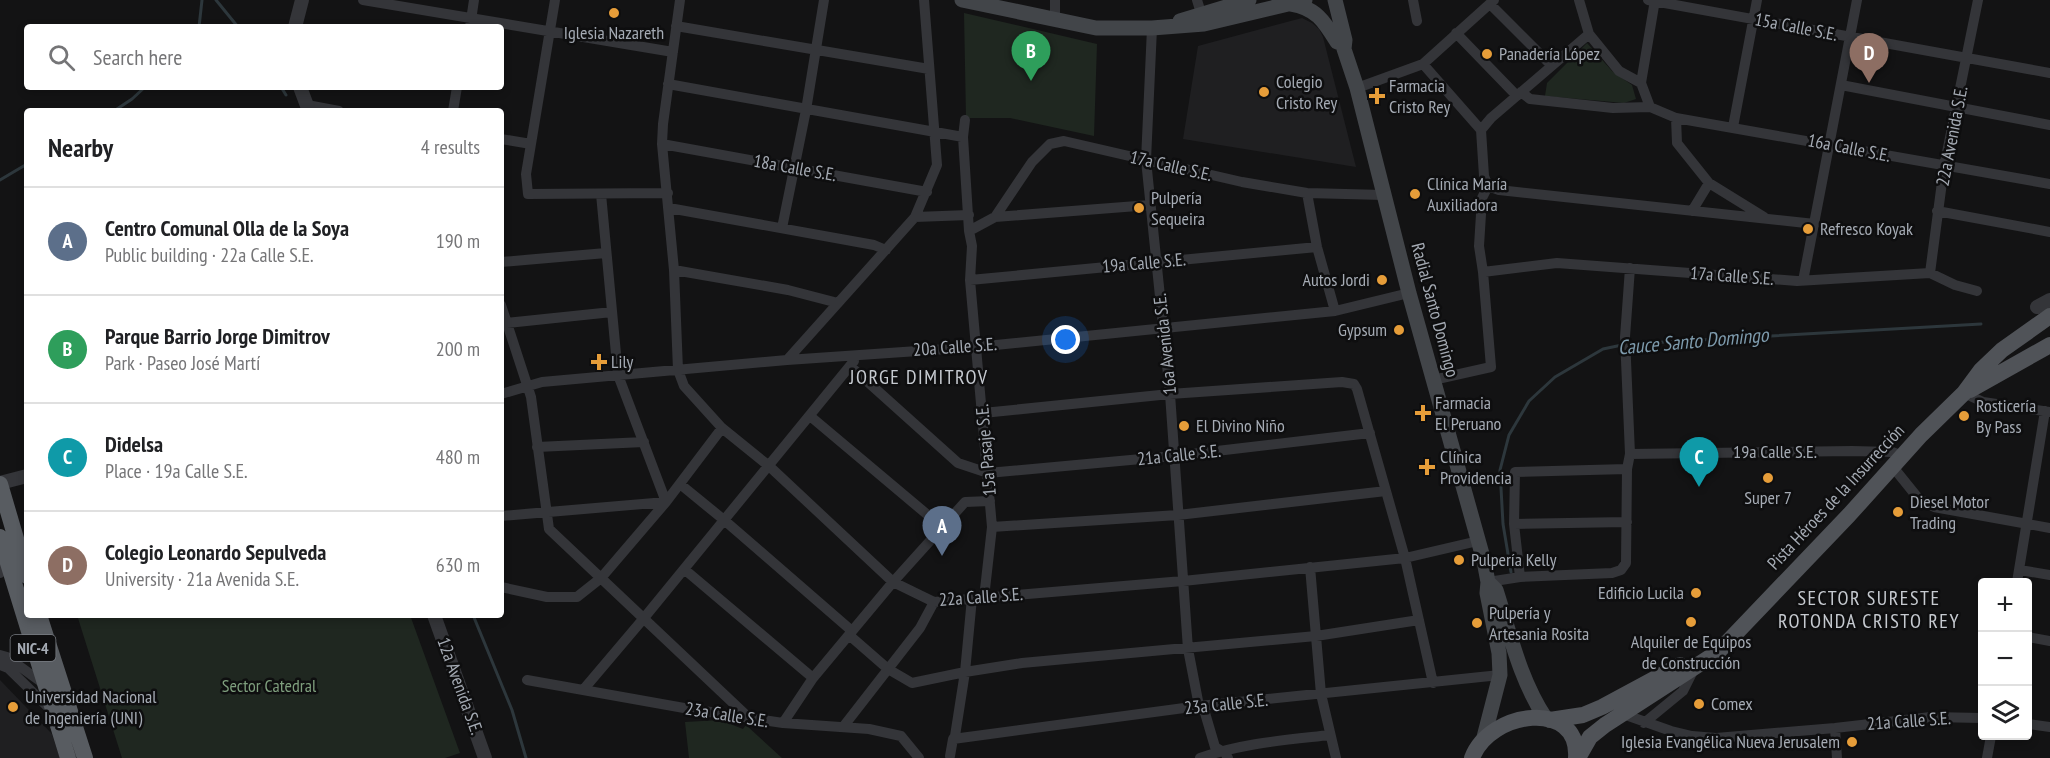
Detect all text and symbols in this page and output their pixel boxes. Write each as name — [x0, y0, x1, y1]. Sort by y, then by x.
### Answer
marker: Iglesia Nazareth — [607, 6, 621, 20]
street label: 15a Calle S.E. — [1753, 7, 1839, 46]
place label: Iglesia Nazareth — [564, 21, 664, 44]
search box — [24, 24, 504, 90]
pin: B — [1012, 32, 1050, 81]
pin: D — [1850, 34, 1888, 83]
icon: search — [45, 41, 78, 74]
place label: Panadería López — [1499, 42, 1600, 65]
text: Search here — [93, 43, 182, 71]
marker: Panadería López — [1480, 47, 1494, 61]
place label: Colegio Cristo Rey — [1276, 70, 1337, 114]
place label: Farmacia Cristo Rey — [1389, 74, 1450, 118]
street label: 22a Avenida S.E. — [1931, 84, 1972, 188]
marker: Colegio Cristo Rey — [1257, 85, 1271, 99]
marker: Farmacia Cristo Rey — [1370, 89, 1384, 103]
street label: 16a Calle S.E. — [1806, 128, 1892, 167]
text: Nearby — [48, 131, 113, 164]
text: 4 results — [421, 134, 480, 160]
street label: 17a Calle S.E. — [1128, 145, 1214, 186]
street label: 18a Calle S.E. — [752, 149, 838, 186]
place label: Clínica María Auxiliadora — [1427, 172, 1507, 216]
place label: Pulpería Sequeira — [1151, 186, 1205, 230]
marker: Clínica María Auxiliadora — [1408, 187, 1422, 201]
marker: Pulpería Sequeira — [1132, 201, 1146, 215]
text: Centro Comunal Olla de la Soya — [105, 214, 349, 242]
place label: Refresco Koyak — [1820, 217, 1913, 240]
marker: Refresco Koyak — [1801, 222, 1815, 236]
text: A — [62, 228, 73, 254]
text: 190 m — [436, 228, 480, 254]
street label: Radial Santo Domingo — [1406, 240, 1465, 380]
text: Public building · 22a Calle S.E. — [105, 242, 314, 268]
street label: 19a Calle S.E. — [1101, 247, 1187, 278]
street label: 17a Calle S.E. — [1690, 261, 1775, 290]
place label: Autos Jordi — [1302, 268, 1370, 291]
marker: Autos Jordi — [1375, 273, 1389, 287]
street label: 16a Avenida S.E. — [1148, 292, 1181, 396]
place label: Gypsum — [1338, 318, 1387, 341]
water label: Cauce Santo Domingo — [1617, 321, 1771, 361]
text: Parque Barrio Jorge Dimitrov — [105, 322, 330, 350]
marker: Gypsum — [1392, 323, 1406, 337]
your location — [1051, 325, 1080, 354]
street label: 20a Calle S.E. — [912, 332, 998, 361]
text: B — [63, 336, 72, 362]
text: 200 m — [436, 336, 480, 362]
text: Park · Paseo José Martí — [105, 350, 260, 376]
place label: Lily — [611, 350, 634, 373]
marker: Lily — [592, 355, 606, 369]
district label: JORGE DIMITROV — [849, 364, 988, 390]
place label: Farmacia El Peruano — [1435, 391, 1502, 435]
place label: Rosticería By Pass — [1976, 394, 2036, 438]
street label: 15a Pasaje S.E. — [970, 403, 1001, 497]
marker: Farmacia El Peruano — [1416, 406, 1430, 420]
marker: Rosticería By Pass — [1957, 409, 1971, 423]
place label: El Divino Niño — [1196, 414, 1285, 437]
marker: El Divino Niño — [1177, 419, 1191, 433]
street label: Pista Héroes de la Insurrección — [1762, 419, 1909, 574]
text: Didelsa — [105, 430, 163, 458]
pin: C — [1680, 438, 1718, 487]
street label: 21a Calle S.E. — [1136, 439, 1222, 470]
street label: 19a Calle S.E. — [1733, 440, 1817, 463]
text: C — [63, 444, 72, 470]
text: 480 m — [436, 444, 480, 470]
place label: Clínica Providencia — [1440, 445, 1512, 489]
text: Place · 19a Calle S.E. — [105, 458, 248, 484]
marker: Clínica Providencia — [1418, 458, 1436, 476]
marker: Super 7 — [1761, 471, 1775, 485]
place label: Super 7 — [1744, 486, 1792, 509]
place label: Diesel Motor Trading — [1910, 490, 1989, 534]
marker: Diesel Motor Trading — [1891, 505, 1905, 519]
pin: A — [922, 506, 962, 556]
text: Colegio Leonardo Sepulveda — [105, 538, 326, 566]
place label: Pulpería Kelly — [1471, 548, 1557, 571]
text: D — [62, 552, 73, 578]
text: 630 m — [436, 552, 480, 578]
marker: Pulpería Kelly — [1452, 553, 1466, 567]
text: University · 21a Avenida S.E. — [105, 566, 299, 592]
map controls — [1978, 578, 2032, 740]
button: + — [1978, 578, 2032, 632]
place label: Edificio Lucila — [1598, 581, 1684, 604]
street label: 22a Calle S.E. — [938, 582, 1024, 611]
district label: SECTOR SURESTE ROTONDA CRISTO REY — [1778, 585, 1960, 634]
marker: Edificio Lucila — [1689, 586, 1703, 600]
place label: Pulpería y Artesania Rosita — [1489, 601, 1589, 645]
marker: Alquiler de Equipos de Construcción — [1684, 615, 1698, 629]
marker: Pulpería y Artesania Rosita — [1470, 616, 1484, 630]
place label: Alquiler de Equipos de Construcción — [1631, 630, 1751, 674]
button: − — [1978, 632, 2032, 686]
street label: 12a Avenida S.E. — [432, 634, 489, 737]
road number: NIC-4 — [10, 635, 56, 661]
park label: Sector Catedral — [222, 674, 317, 697]
place label: Universidad Nacional de Ingeniería (UNI) — [25, 685, 157, 729]
button: layers — [1978, 686, 2032, 740]
street label: 23a Calle S.E. — [1183, 688, 1269, 719]
place label: Comex — [1711, 692, 1753, 715]
street label: 23a Calle S.E. — [684, 697, 770, 732]
marker: Comex — [1692, 697, 1706, 711]
marker: Universidad Nacional de Ingeniería (UNI) — [6, 700, 20, 714]
street label: 21a Calle S.E. — [1866, 706, 1952, 735]
place label: Iglesia Evangélica Nueva Jerusalem — [1621, 730, 1840, 753]
marker: Iglesia Evangélica Nueva Jerusalem — [1845, 735, 1859, 749]

